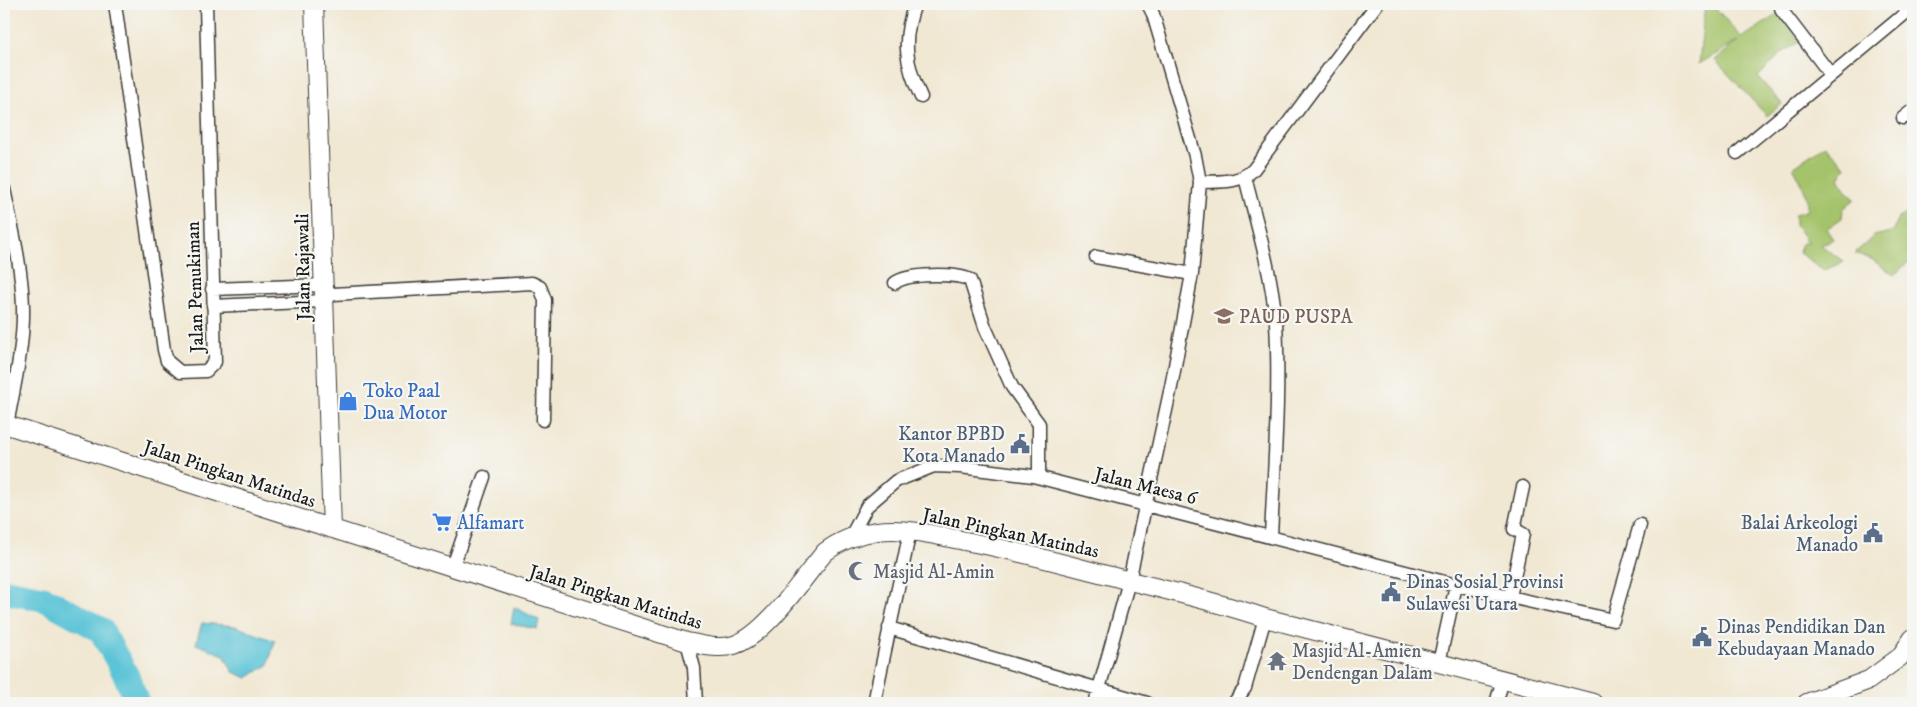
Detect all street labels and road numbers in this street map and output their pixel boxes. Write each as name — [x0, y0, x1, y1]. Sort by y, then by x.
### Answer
street label: Jalan Rajawali — [291, 213, 316, 323]
street label: Jalan Pemukiman — [182, 221, 209, 355]
street label: Jalan Pingkan Matindas — [139, 435, 319, 513]
street label: Jalan Maesa 6 — [1090, 462, 1200, 511]
street label: Jalan Pingkan Matindas — [918, 503, 1101, 563]
street label: Jalan Pingkan Matindas — [524, 560, 705, 635]

